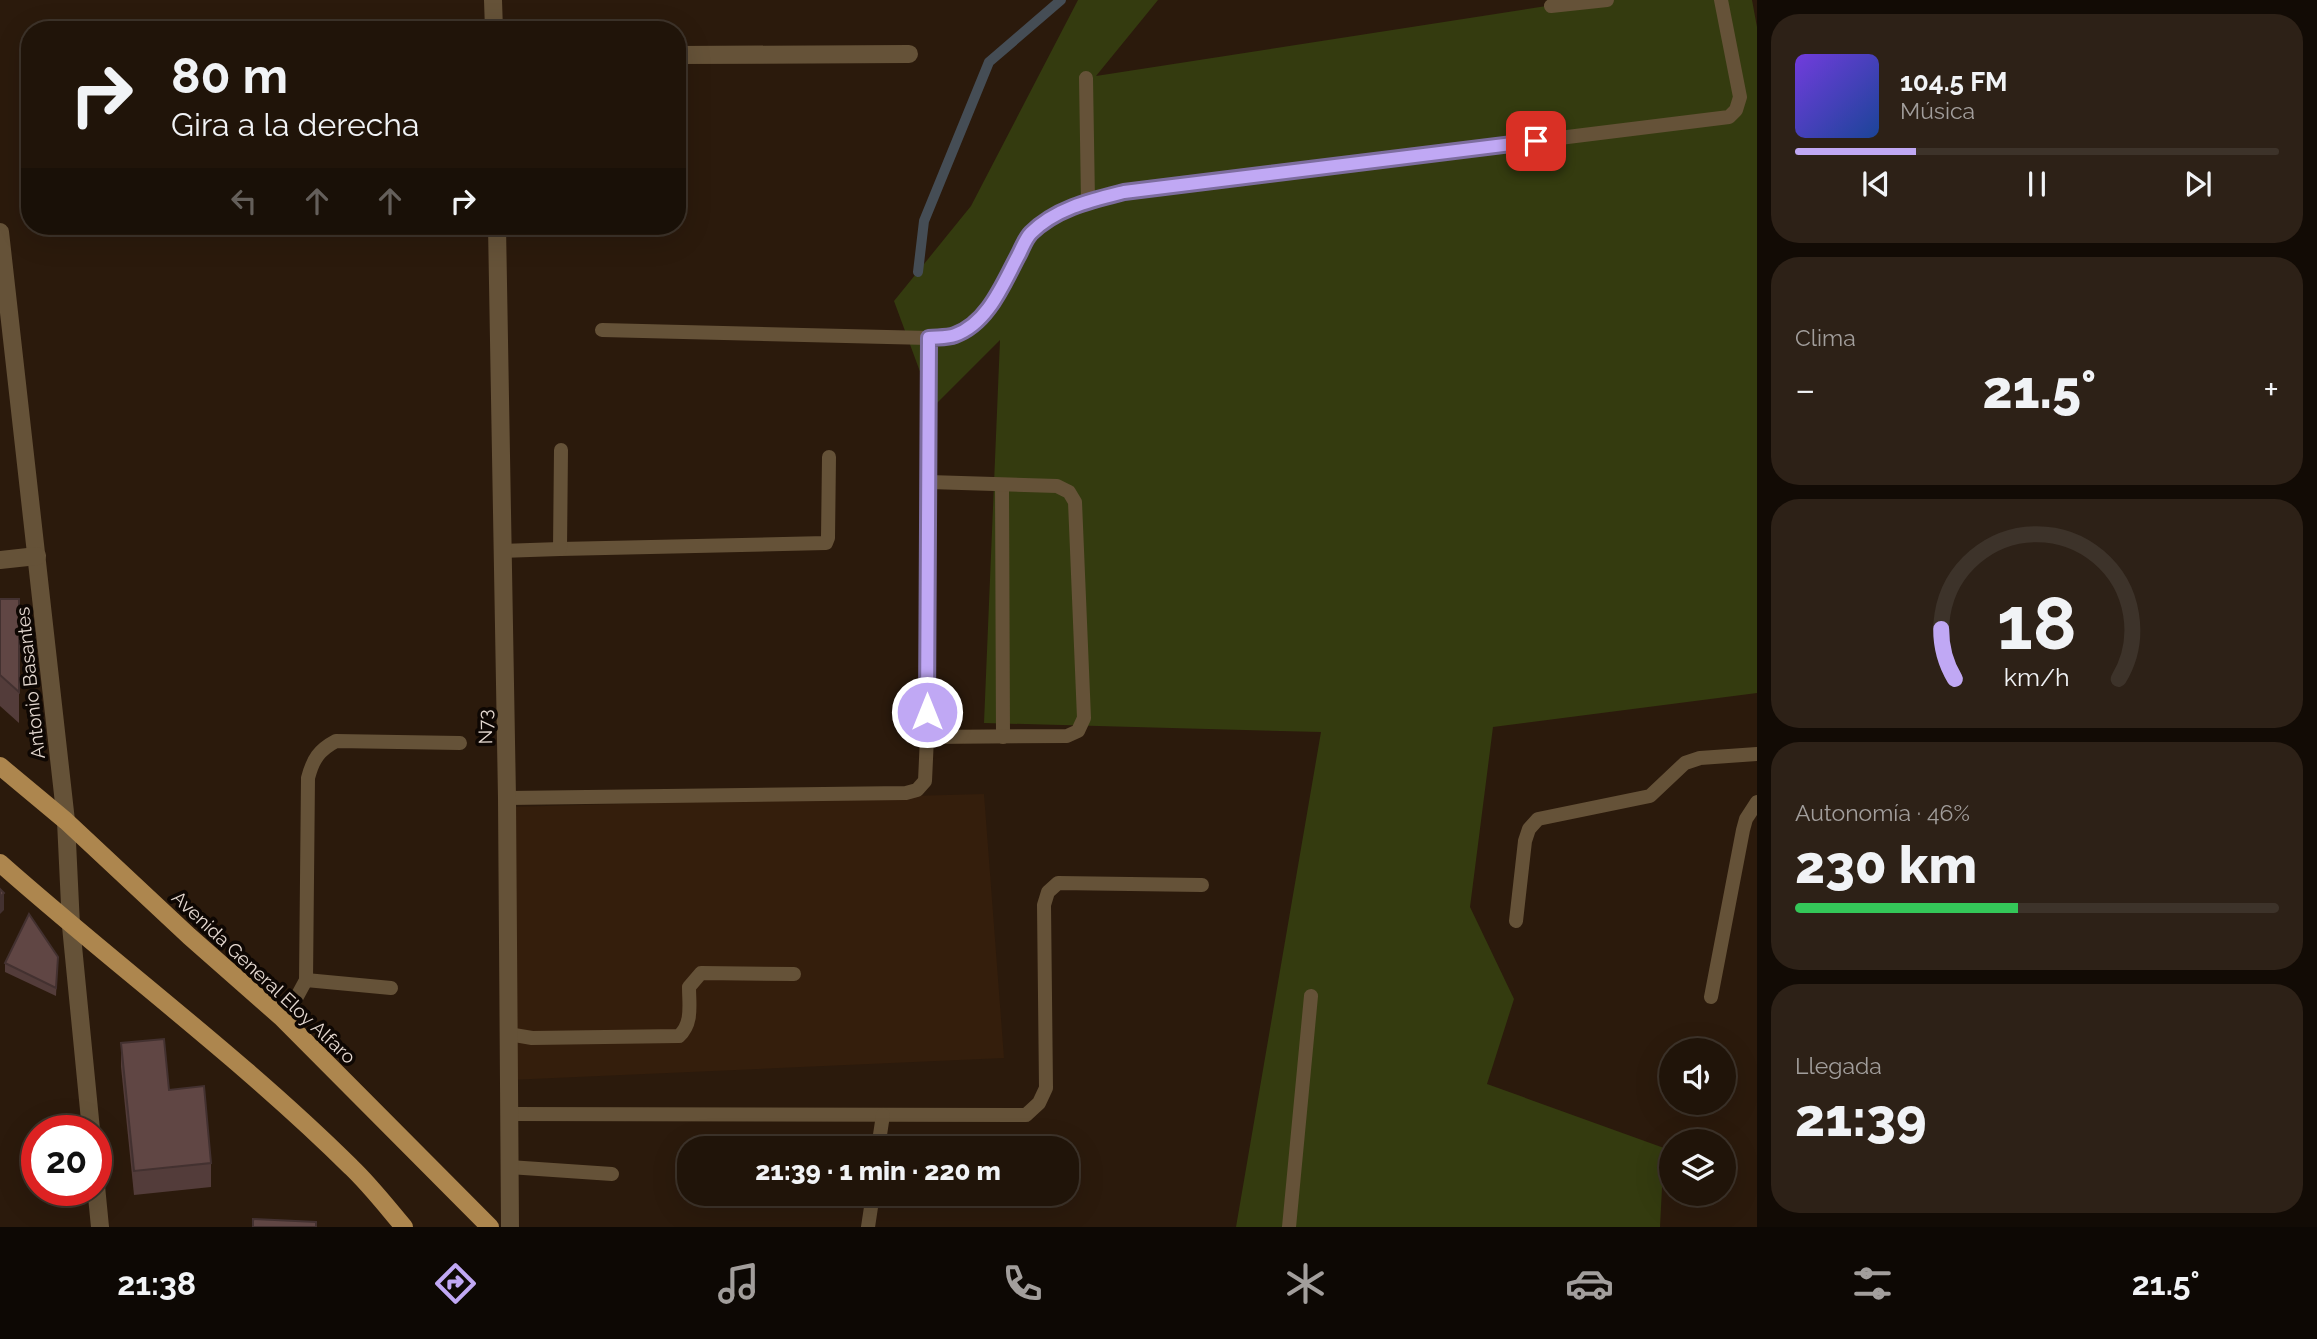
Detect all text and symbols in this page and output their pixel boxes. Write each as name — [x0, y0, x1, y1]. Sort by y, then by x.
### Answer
text: 80 m — [171, 47, 288, 104]
icon: right — [56, 49, 147, 140]
text: 104.5 FM — [1900, 67, 2008, 97]
text: Música — [1900, 97, 1975, 124]
text: Gira a la derecha — [171, 106, 419, 143]
pin — [1506, 111, 1566, 171]
icon: arrive — [1517, 122, 1555, 160]
icon: previous — [1857, 165, 1895, 203]
icon: pause — [2018, 165, 2056, 203]
icon: next — [2179, 165, 2217, 203]
icon: left — [225, 182, 263, 220]
icon: ahead — [298, 182, 336, 220]
icon: ahead — [371, 182, 409, 220]
icon: right — [444, 182, 482, 220]
text: Clima — [1795, 324, 1856, 351]
text: 21.5° — [1982, 359, 2096, 420]
text: − — [1795, 367, 1815, 412]
text: + — [2263, 367, 2279, 412]
text: 18 — [1997, 582, 2077, 667]
street label: Antonio Basantes — [11, 606, 49, 760]
text: km/h — [2004, 662, 2070, 692]
position arrow — [890, 675, 964, 749]
street label: N73 — [474, 709, 496, 745]
text: Autonomía · 46% — [1795, 799, 1970, 826]
text: 230 km — [1795, 834, 1977, 895]
street label: Avenida General Eloy Alfaro — [168, 886, 360, 1068]
map controls — [1659, 1038, 1736, 1206]
button: sound — [1659, 1038, 1736, 1115]
text: Llegada — [1795, 1052, 1882, 1079]
text: 21:39 — [1795, 1087, 1927, 1148]
speed limit sign: 20 — [21, 1115, 112, 1206]
button: layers — [1659, 1129, 1736, 1206]
text: 21:39 · 1 min · 220 m — [755, 1156, 1001, 1186]
icon: directions — [431, 1259, 480, 1308]
icon: music — [714, 1259, 763, 1308]
icon: phone — [998, 1259, 1047, 1308]
icon: climate — [1281, 1259, 1330, 1308]
icon: car — [1565, 1259, 1614, 1308]
icon: filters — [1848, 1259, 1897, 1308]
text: 21:38 — [117, 1265, 196, 1302]
text: 21.5° — [2132, 1265, 2200, 1302]

